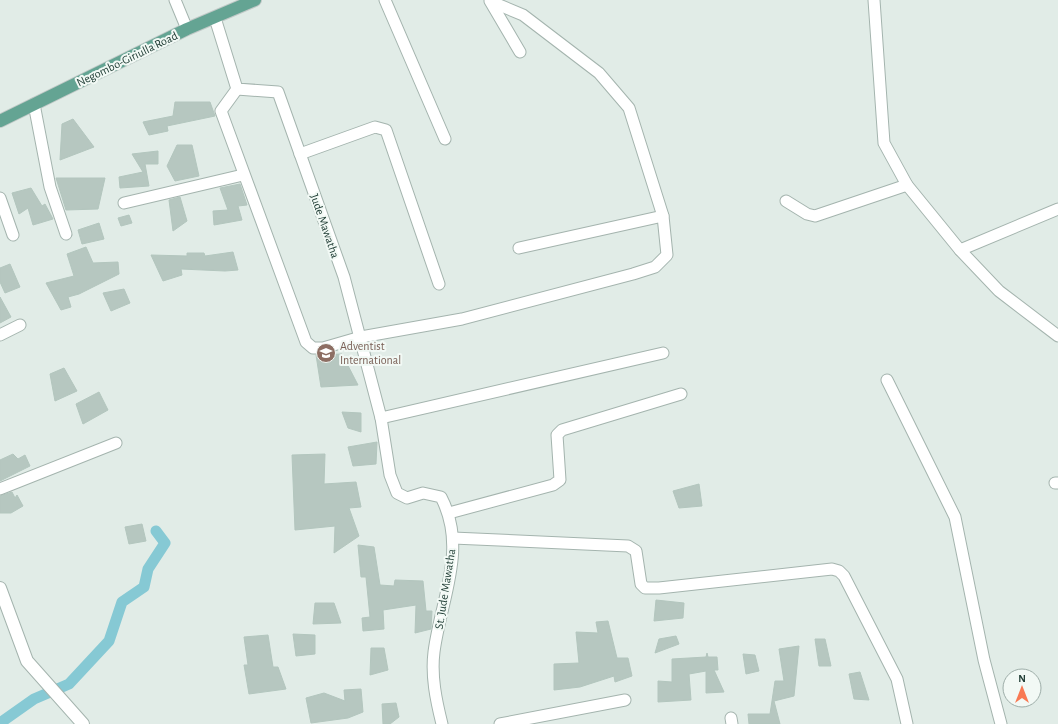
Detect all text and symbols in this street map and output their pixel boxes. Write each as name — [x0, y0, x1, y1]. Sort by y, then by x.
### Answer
street label: Negombo-Giriulla Road — [75, 29, 179, 89]
street label: Jude Mawatha — [308, 192, 342, 260]
place label: Adventist International — [340, 340, 401, 366]
school or university icon: Adventist International — [315, 342, 337, 364]
street label: St. Jude Mawatha — [433, 548, 457, 630]
north arrow — [1002, 668, 1042, 708]
text: N — [1018, 673, 1026, 684]

